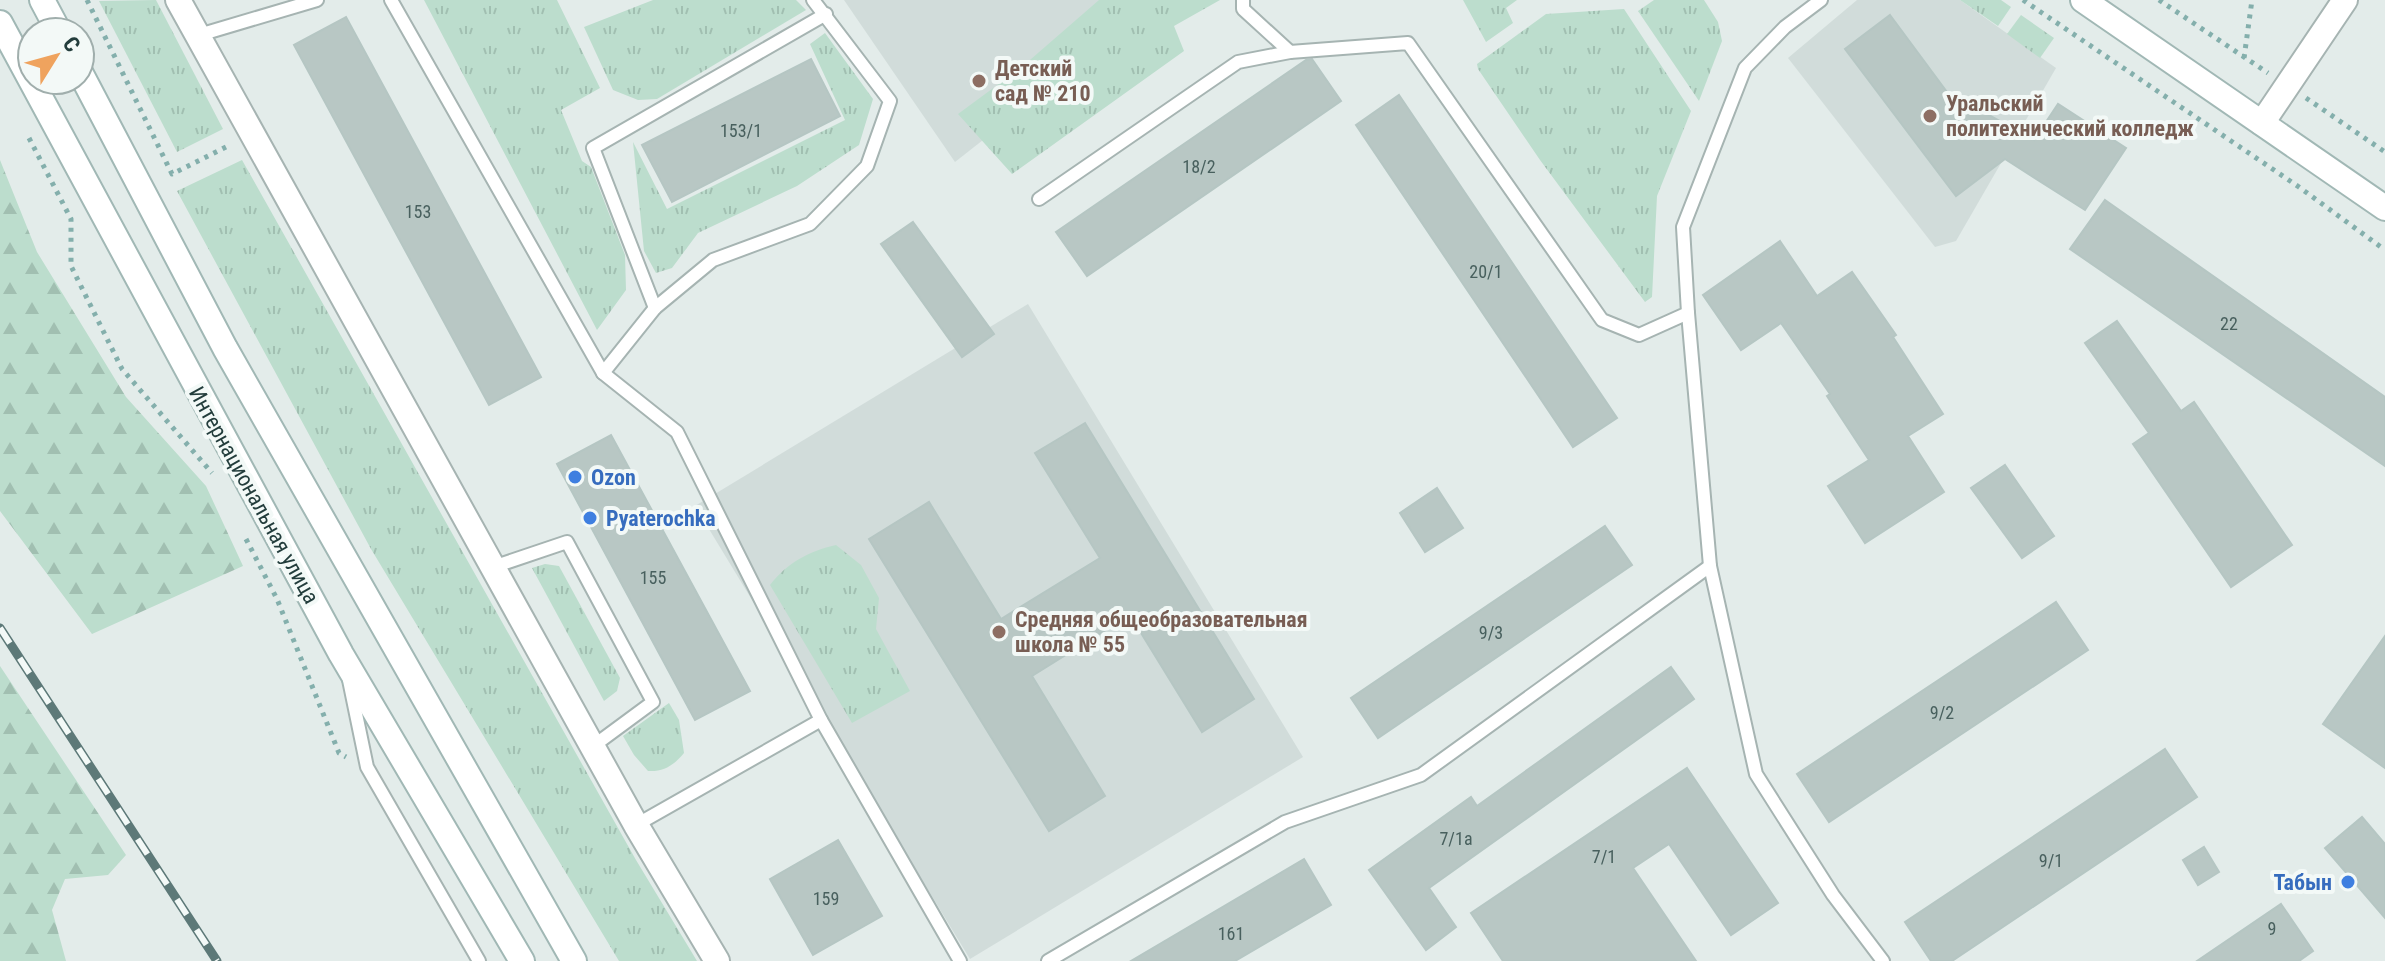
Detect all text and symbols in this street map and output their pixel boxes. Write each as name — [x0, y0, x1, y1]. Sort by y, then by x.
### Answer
north arrow — [16, 16, 96, 96]
text: С — [58, 32, 85, 57]
place label: Детский сад № 210 — [995, 56, 1091, 106]
marker: Детский сад № 210 — [970, 72, 988, 90]
place label: Уральский политехнический колледж — [1946, 91, 2194, 141]
marker: Уральский политехнический колледж — [1921, 107, 1939, 125]
house number: 153/1 — [720, 120, 762, 141]
house number: 18/2 — [1182, 156, 1216, 177]
house number: 153 — [405, 201, 431, 222]
house number: 20/1 — [1469, 261, 1503, 282]
house number: 22 — [2220, 313, 2238, 334]
street label: Интернациональная улица — [184, 382, 324, 608]
place label: Ozon — [591, 465, 636, 490]
marker: Ozon — [566, 468, 584, 486]
place label: Pyaterochka — [606, 506, 716, 531]
marker: Pyaterochka — [581, 509, 599, 527]
house number: 155 — [640, 567, 666, 588]
place label: Средняя общеобразовательная школа № 55 — [1015, 607, 1308, 657]
house number: 9/3 — [1479, 622, 1503, 643]
marker: Средняя общеобразовательная школа № 55 — [990, 623, 1008, 641]
house number: 9/2 — [1930, 702, 1954, 723]
house number: 7/1а — [1439, 828, 1473, 849]
house number: 7/1 — [1592, 846, 1616, 867]
house number: 9/1 — [2039, 850, 2063, 871]
place label: Табын — [2273, 870, 2332, 895]
marker: Табын — [2339, 873, 2357, 891]
house number: 159 — [813, 888, 839, 909]
house number: 9 — [2268, 918, 2276, 939]
house number: 161 — [1218, 923, 1244, 944]

